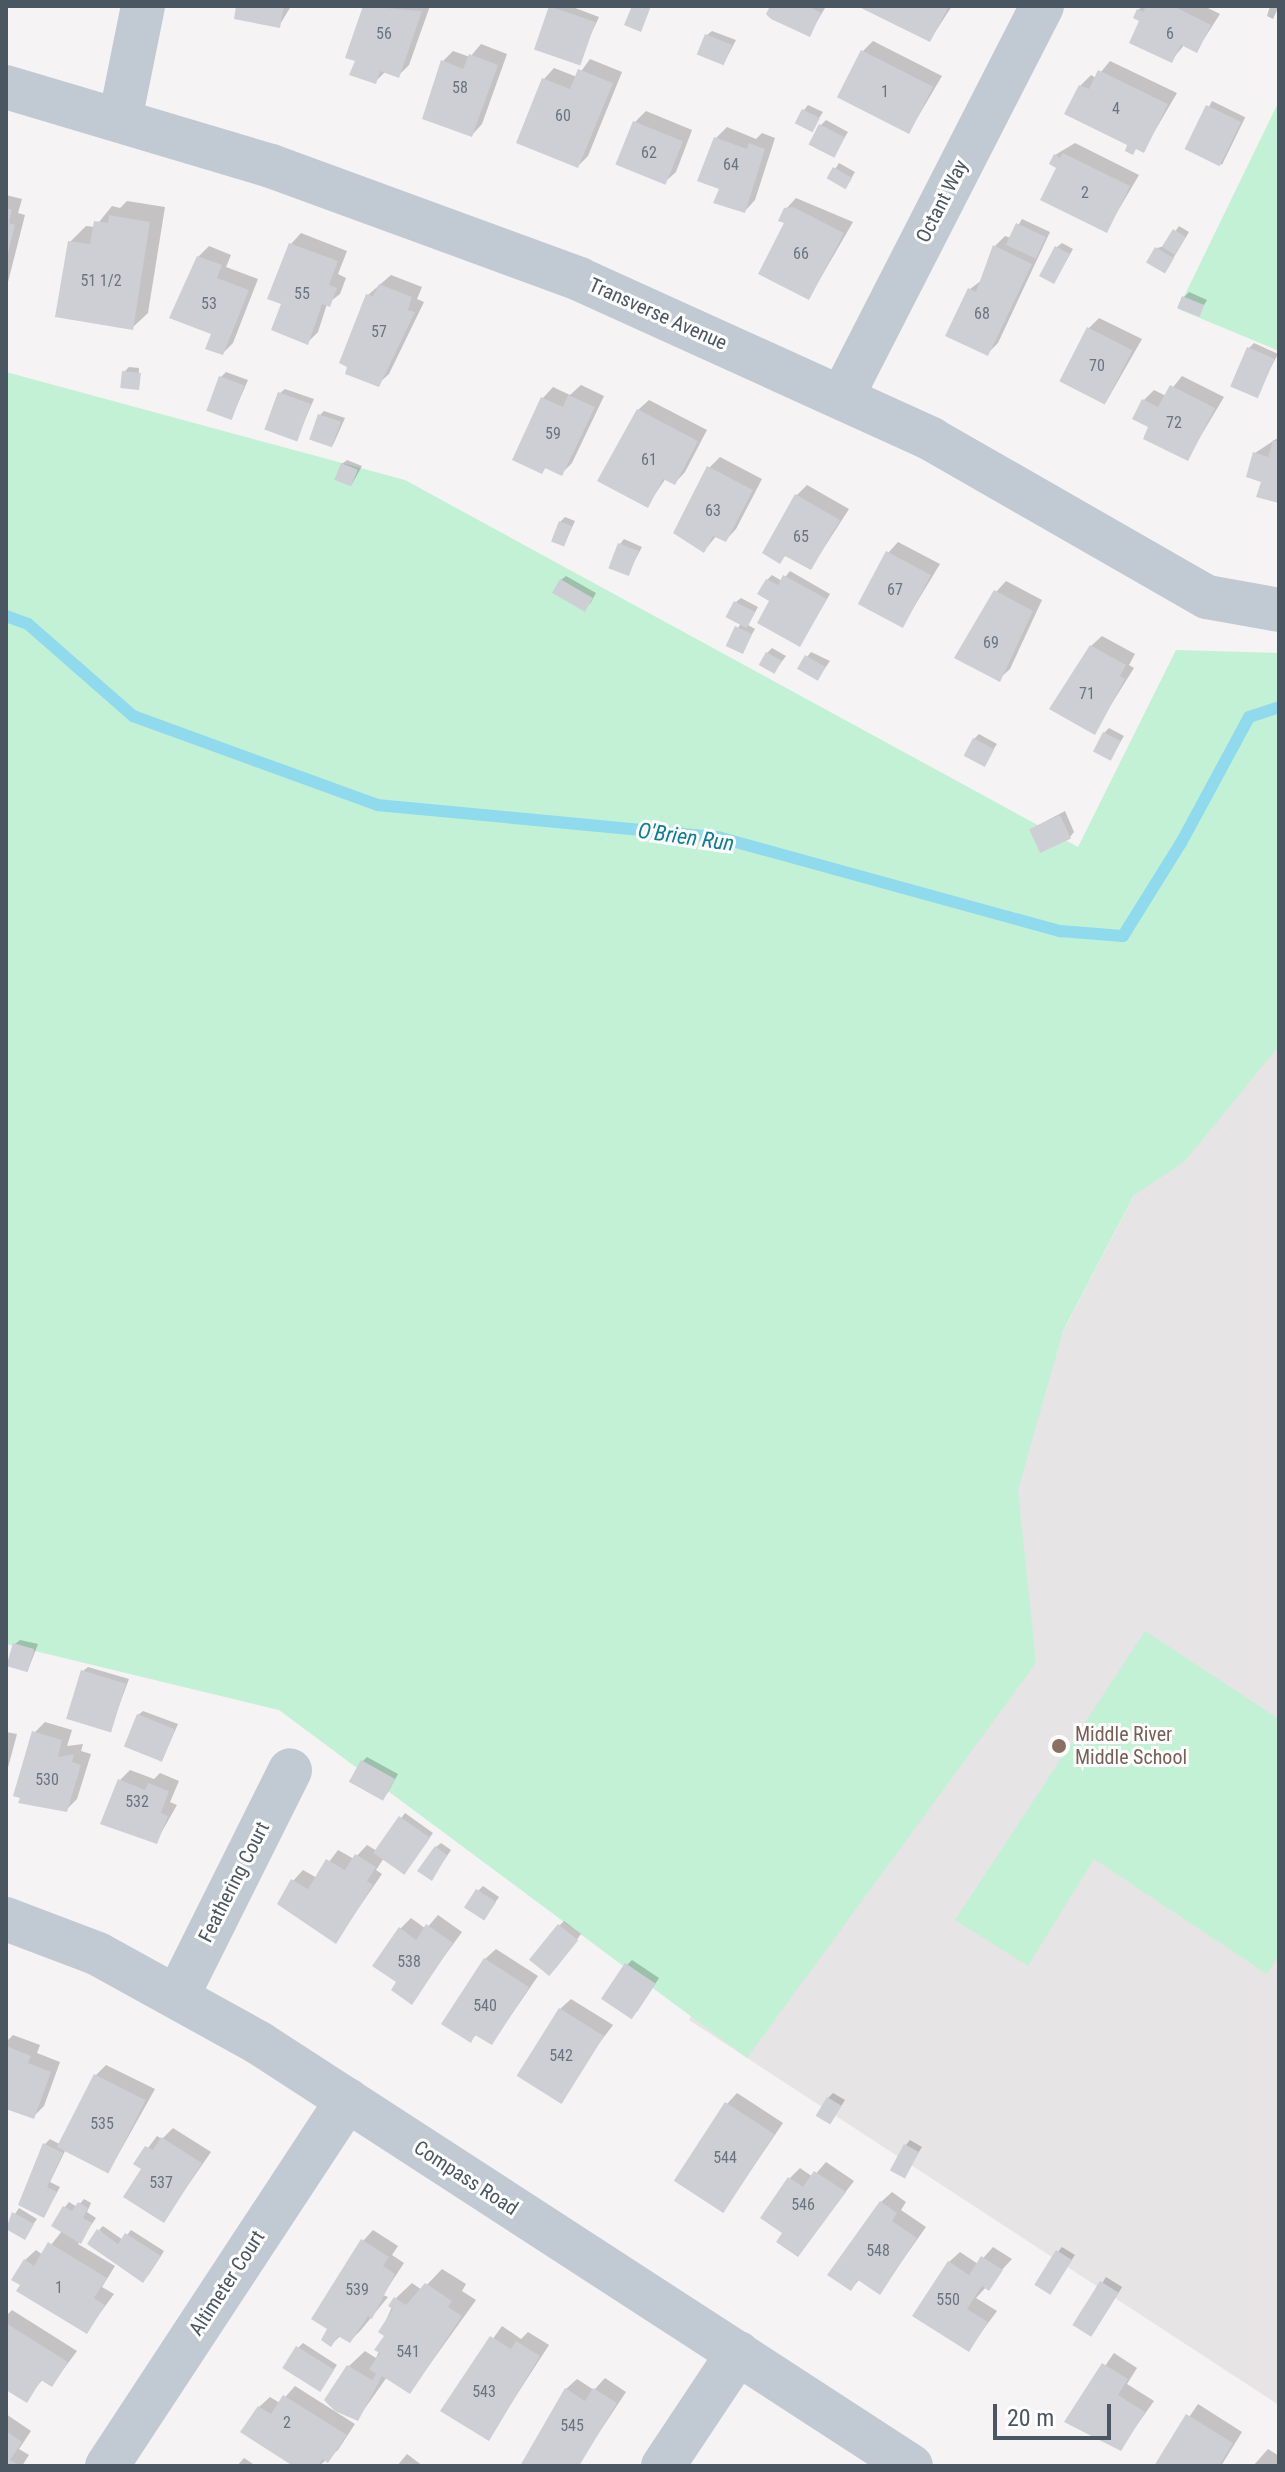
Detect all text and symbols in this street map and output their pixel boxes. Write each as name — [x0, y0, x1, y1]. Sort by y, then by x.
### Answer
house number: 56 — [376, 24, 392, 44]
house number: 6 — [1166, 24, 1174, 44]
house number: 58 — [452, 78, 468, 98]
house number: 1 — [881, 82, 889, 102]
house number: 4 — [1112, 99, 1120, 119]
house number: 60 — [555, 106, 571, 126]
house number: 62 — [641, 143, 657, 163]
house number: 64 — [723, 155, 739, 175]
street label: Octant Way — [911, 156, 973, 246]
house number: 2 — [1081, 183, 1089, 203]
house number: 66 — [793, 244, 809, 264]
house number: 51 1/2 — [80, 271, 122, 291]
street label: Transverse Avenue — [585, 273, 731, 355]
house number: 55 — [294, 284, 310, 304]
house number: 53 — [201, 294, 217, 314]
house number: 68 — [974, 304, 990, 324]
house number: 57 — [371, 322, 387, 342]
house number: 70 — [1089, 356, 1105, 376]
house number: 72 — [1166, 413, 1182, 433]
house number: 59 — [545, 424, 561, 444]
house number: 61 — [641, 450, 657, 470]
house number: 63 — [705, 501, 721, 521]
house number: 65 — [793, 527, 809, 547]
house number: 67 — [887, 580, 903, 600]
house number: 69 — [983, 633, 999, 653]
house number: 71 — [1079, 684, 1095, 704]
water label: O'Brien Run — [636, 817, 736, 857]
place label: Middle River Middle School — [1075, 1722, 1187, 1769]
marker: Middle River Middle School — [1050, 1737, 1068, 1755]
house number: 530 — [35, 1770, 59, 1790]
house number: 532 — [125, 1792, 149, 1812]
street label: Feathering Court — [193, 1818, 275, 1946]
house number: 538 — [397, 1952, 421, 1972]
house number: 540 — [473, 1996, 497, 2016]
house number: 542 — [549, 2046, 573, 2066]
house number: 535 — [90, 2114, 114, 2134]
street label: Compass Road — [410, 2136, 522, 2220]
house number: 544 — [713, 2148, 737, 2168]
house number: 537 — [149, 2173, 173, 2193]
house number: 546 — [791, 2195, 815, 2215]
street label: Altimeter Court — [184, 2226, 270, 2340]
house number: 548 — [866, 2241, 890, 2261]
house number: 1 — [55, 2278, 63, 2298]
house number: 539 — [345, 2280, 369, 2300]
house number: 550 — [936, 2290, 960, 2310]
house number: 541 — [396, 2342, 420, 2362]
house number: 543 — [472, 2382, 496, 2402]
scale bar — [997, 2388, 1115, 2438]
text: 20 m — [1007, 2404, 1054, 2432]
house number: 2 — [283, 2413, 291, 2433]
house number: 545 — [560, 2416, 584, 2436]

